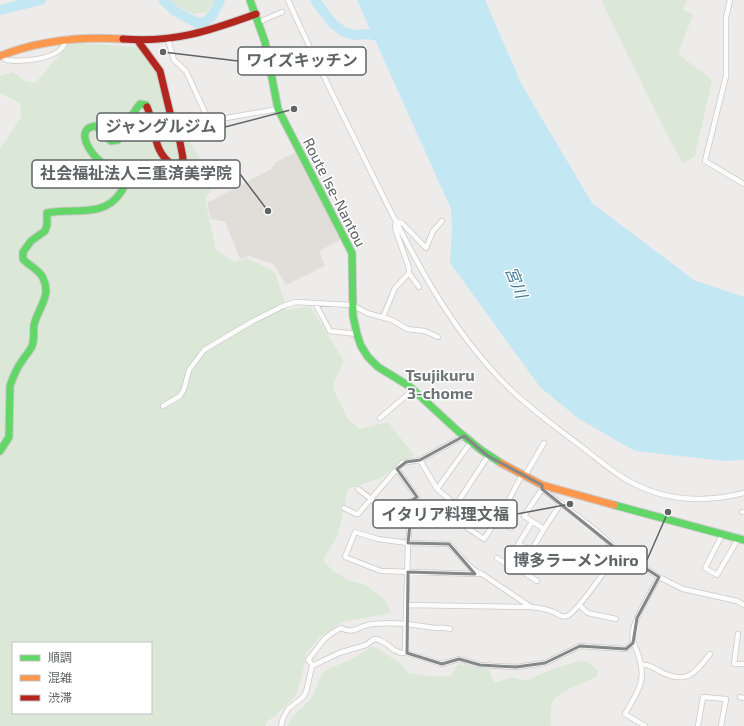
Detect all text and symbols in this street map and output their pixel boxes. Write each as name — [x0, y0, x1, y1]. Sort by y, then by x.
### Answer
callout: ワイズキッチン — [238, 47, 366, 75]
text: ワイズキッチン — [246, 50, 358, 69]
callout: ジャングルジム — [97, 113, 225, 141]
text: ジャングルジム — [105, 116, 217, 135]
street label: Route Ise-Nantou — [300, 134, 370, 250]
callout: 社会福祉法人三重済美学院 — [32, 160, 240, 188]
text: 社会福祉法人三重済美学院 — [40, 163, 232, 182]
water label: 宮川 — [502, 264, 533, 302]
district label: Tsujikuru 3-chome — [405, 365, 475, 402]
callout: イタリア料理文福 — [373, 500, 517, 528]
text: イタリア料理文福 — [381, 504, 509, 523]
callout: 博多ラーメンhiro — [505, 546, 647, 574]
text: 博多ラーメンhiro — [513, 550, 639, 569]
legend — [12, 642, 152, 714]
text: 順調 — [48, 650, 72, 664]
text: 混雑 — [48, 670, 72, 684]
text: 渋滞 — [48, 690, 72, 704]

